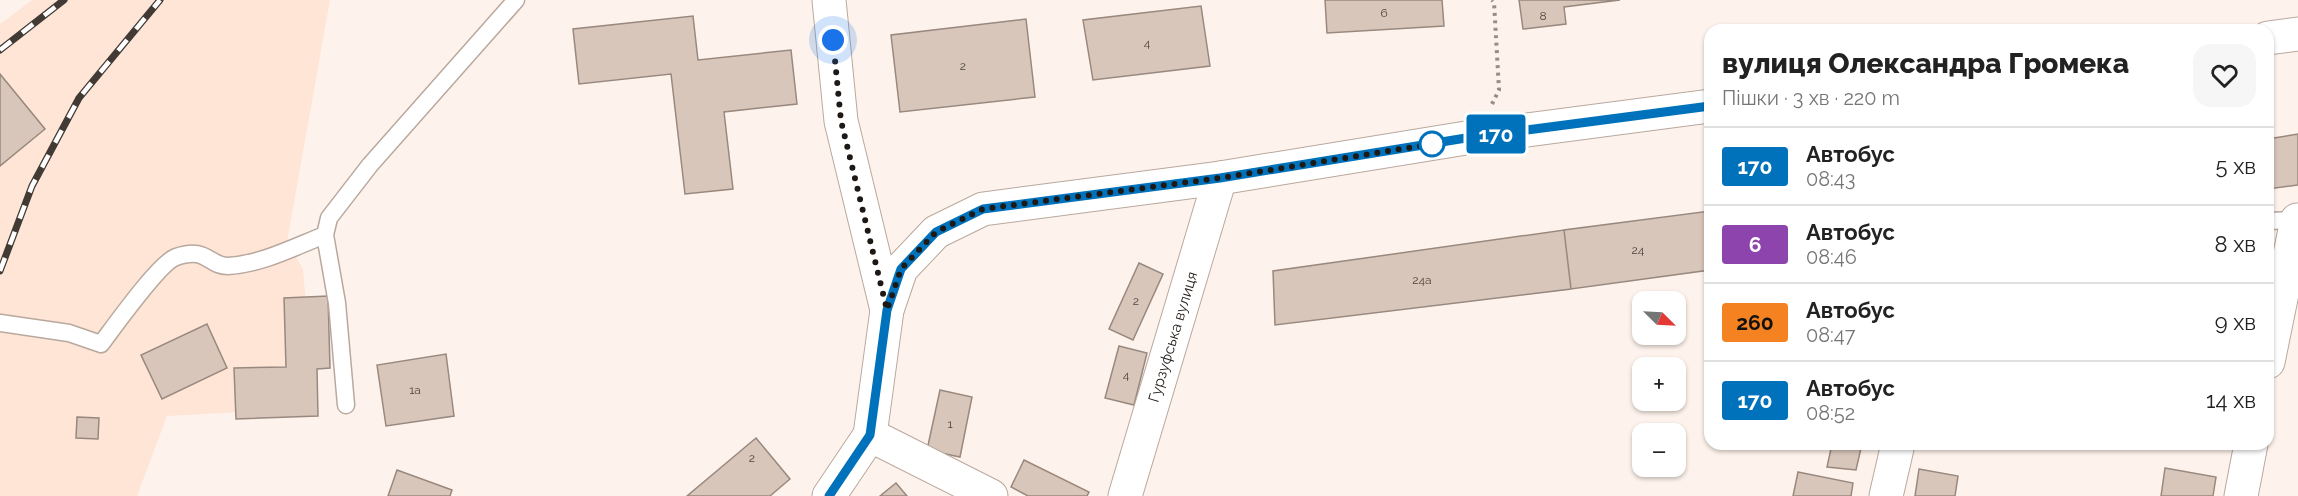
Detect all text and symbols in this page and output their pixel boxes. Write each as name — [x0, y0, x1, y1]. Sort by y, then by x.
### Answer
house number: 6 — [1380, 6, 1388, 20]
house number: 8 — [1539, 9, 1547, 23]
your location — [818, 25, 848, 55]
house number: 4 — [1144, 36, 1151, 50]
button: heart — [2193, 44, 2256, 107]
text: вулиця Олександра Громека — [1722, 47, 2129, 80]
house number: 2 — [960, 59, 966, 73]
text: Пішки · 3 хв · 220 m — [1722, 86, 1900, 110]
line badge: 170 — [1462, 114, 1531, 154]
text: 170 — [1478, 122, 1514, 147]
unlabelled marker — [1419, 131, 1445, 157]
text: Автобус — [1806, 141, 1895, 167]
text: 5 хв — [2216, 153, 2256, 179]
text: 170 — [1737, 154, 1773, 179]
text: 08:43 — [1806, 167, 1855, 191]
text: Автобус — [1806, 219, 1895, 245]
text: 8 хв — [2214, 231, 2256, 257]
text: 6 — [1749, 232, 1761, 257]
house number: 24 — [1632, 243, 1645, 257]
text: 08:46 — [1806, 245, 1857, 269]
street label: Гурзуфська вулиця — [1145, 269, 1201, 405]
house number: 24а — [1412, 273, 1432, 287]
north arrow — [1632, 291, 1686, 345]
map controls — [1632, 291, 1686, 477]
house number: 2 — [1133, 294, 1139, 308]
text: Автобус — [1806, 297, 1895, 323]
text: 9 хв — [2215, 309, 2256, 335]
text: 260 — [1736, 310, 1774, 335]
text: 08:47 — [1806, 323, 1855, 347]
button: + — [1632, 357, 1686, 411]
house number: 4 — [1123, 368, 1130, 382]
text: Автобус — [1806, 375, 1895, 401]
house number: 1а — [409, 383, 421, 397]
text: 14 хв — [2206, 387, 2256, 413]
text: 170 — [1737, 388, 1773, 413]
text: 08:52 — [1806, 401, 1855, 425]
house number: 1 — [947, 417, 953, 431]
button: − — [1632, 423, 1686, 477]
house number: 2 — [749, 451, 755, 465]

